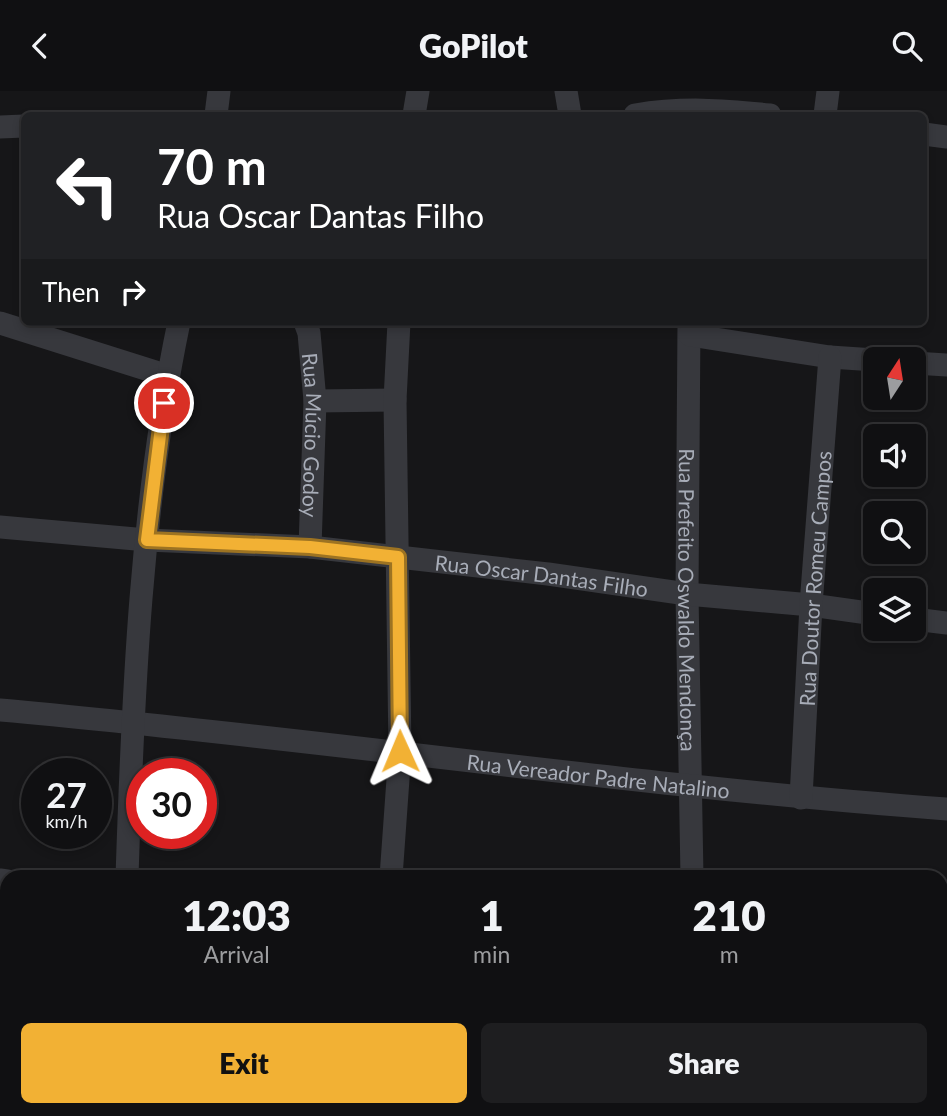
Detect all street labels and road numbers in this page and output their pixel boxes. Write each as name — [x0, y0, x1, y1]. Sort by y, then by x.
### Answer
street label: Rua Múcio Godoy — [298, 352, 328, 518]
street label: Rua Prefeito Oswaldo Mendonça — [674, 448, 702, 752]
street label: Rua Doutor Romeu Campos — [793, 450, 835, 707]
street label: Rua Oscar Dantas Filho — [434, 549, 650, 601]
street label: Rua Vereador Padre Natalino — [466, 748, 731, 802]

